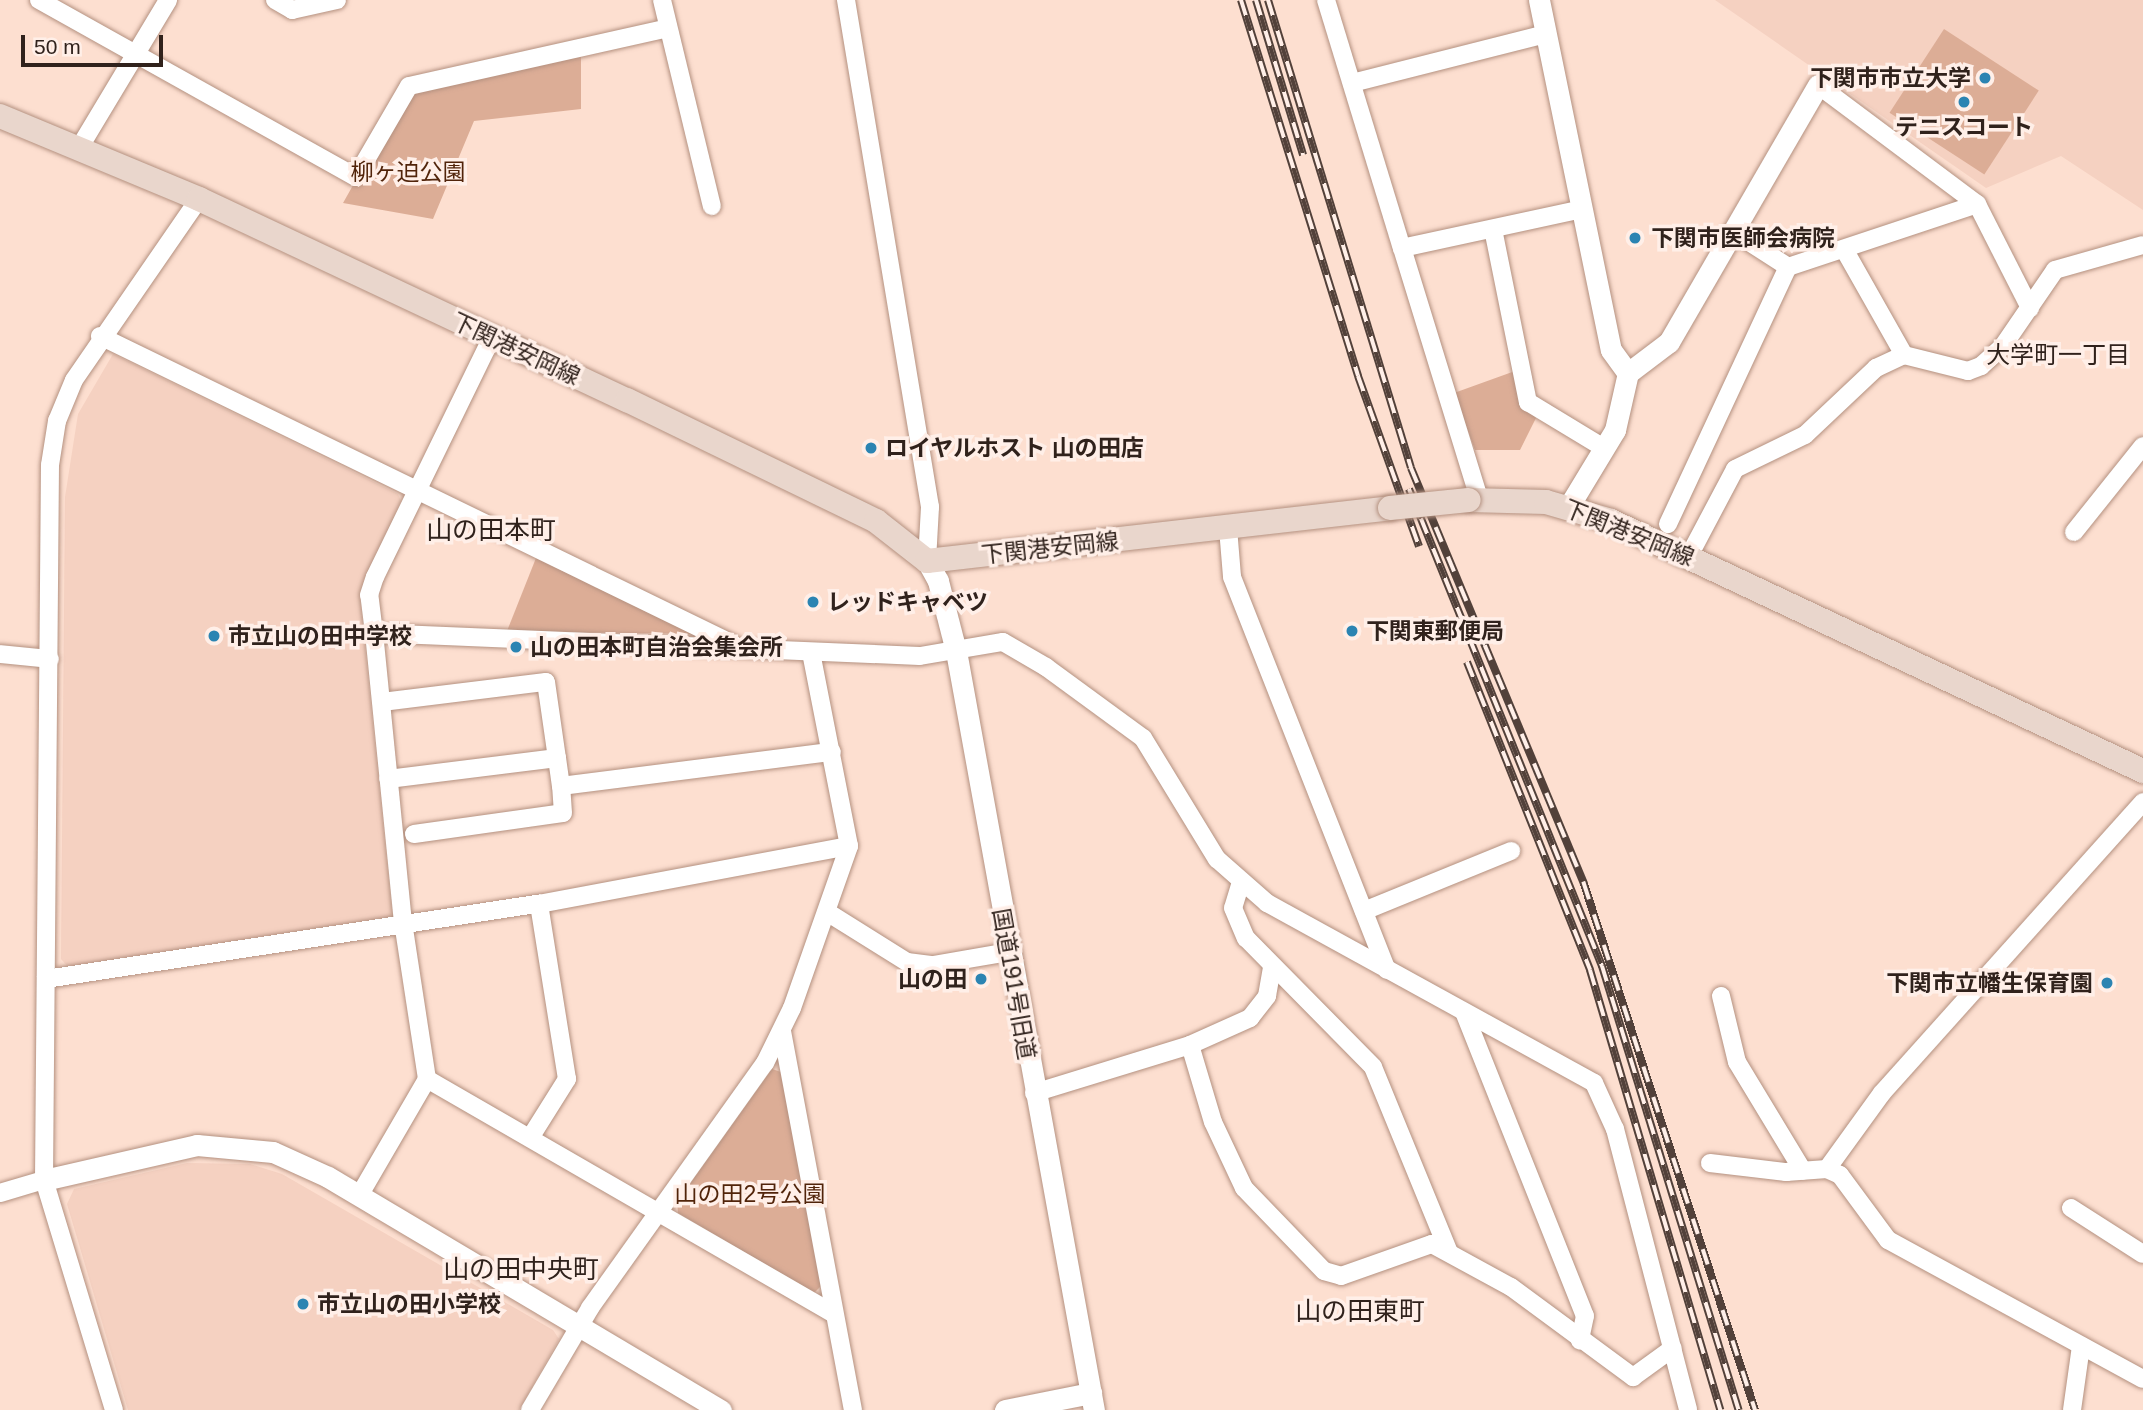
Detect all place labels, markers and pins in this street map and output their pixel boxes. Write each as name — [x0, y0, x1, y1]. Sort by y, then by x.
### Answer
place label: 下関市市立大学 — [1810, 64, 1971, 92]
marker: 下関市市立大学 — [1977, 70, 1993, 86]
marker: テニスコート — [1956, 94, 1972, 110]
place label: テニスコート — [1895, 113, 2033, 141]
place label: 下関市医師会病院 — [1651, 224, 1835, 252]
marker: 下関市医師会病院 — [1625, 228, 1645, 248]
place label: ロイヤルホスト 山の田店 — [885, 434, 1144, 462]
marker: ロイヤルホスト 山の田店 — [863, 440, 879, 456]
place label: レッドキャベツ — [827, 588, 988, 616]
marker: レッドキャベツ — [805, 594, 821, 610]
place label: 下関東郵便局 — [1366, 617, 1504, 645]
place label: 市立山の田中学校 — [228, 622, 412, 650]
marker: 下関東郵便局 — [1344, 623, 1360, 639]
marker: 市立山の田中学校 — [206, 628, 222, 644]
place label: 山の田本町自治会集会所 — [530, 633, 783, 661]
marker: 山の田本町自治会集会所 — [508, 639, 524, 655]
place label: 山の田 — [898, 965, 967, 993]
place label: 下関市立幡生保育園 — [1886, 969, 2093, 997]
marker: 山の田 — [973, 971, 989, 987]
marker: 下関市立幡生保育園 — [2099, 975, 2115, 991]
place label: 市立山の田小学校 — [317, 1290, 501, 1318]
marker: 市立山の田小学校 — [295, 1296, 311, 1312]

